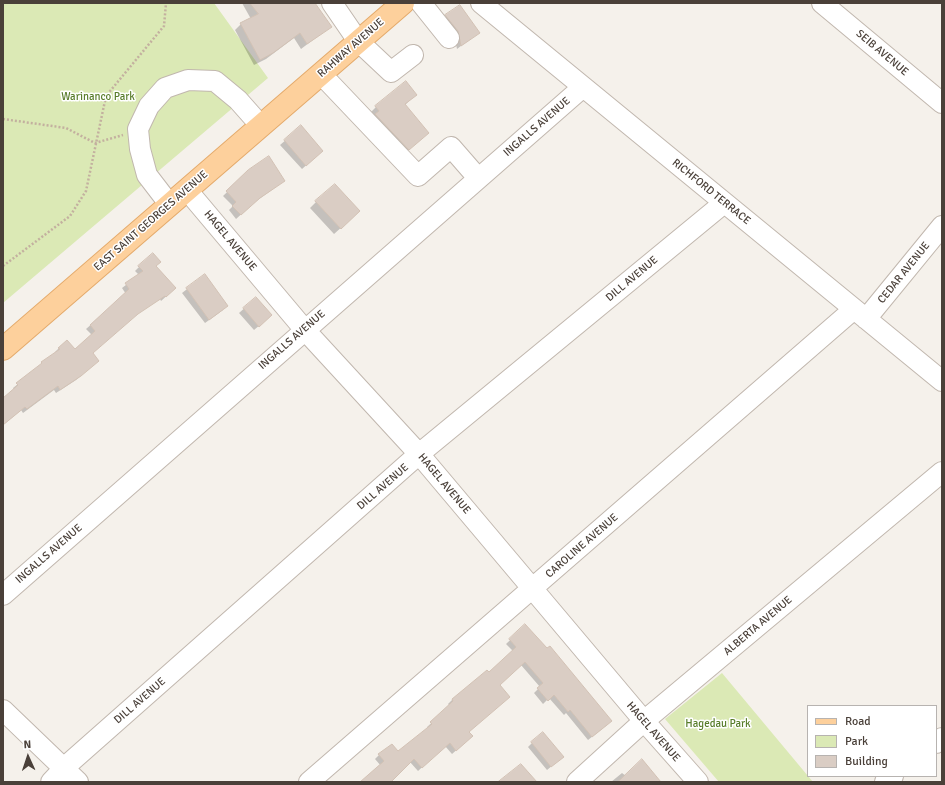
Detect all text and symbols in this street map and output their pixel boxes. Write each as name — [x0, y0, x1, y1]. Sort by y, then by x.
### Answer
street label: RAHWAY AVENUE — [315, 16, 387, 80]
street label: SEIB AVENUE — [853, 27, 911, 79]
park label: Warinanco Park — [61, 90, 135, 104]
street label: INGALLS AVENUE — [501, 94, 573, 160]
street label: RICHFORD TERRACE — [669, 156, 753, 228]
street label: EAST SAINT GEORGES AVENUE — [91, 168, 211, 274]
street label: HAGEL AVENUE — [201, 208, 259, 274]
street label: CEDAR AVENUE — [875, 240, 933, 306]
street label: DILL AVENUE — [603, 253, 661, 305]
street label: INGALLS AVENUE — [256, 307, 328, 373]
street label: HAGEL AVENUE — [415, 451, 473, 517]
street label: DILL AVENUE — [355, 461, 411, 513]
street label: CAROLINE AVENUE — [543, 511, 621, 581]
street label: INGALLS AVENUE — [13, 521, 85, 587]
street label: ALBERTA AVENUE — [721, 594, 795, 658]
street label: DILL AVENUE — [112, 675, 168, 727]
street label: HAGEL AVENUE — [623, 699, 683, 765]
legend — [807, 705, 937, 777]
text: Road — [845, 714, 871, 729]
park label: Hagedau Park — [685, 717, 751, 731]
text: Park — [845, 734, 868, 749]
north arrow — [8, 737, 48, 777]
text: N — [23, 738, 32, 751]
text: Building — [845, 754, 888, 769]

